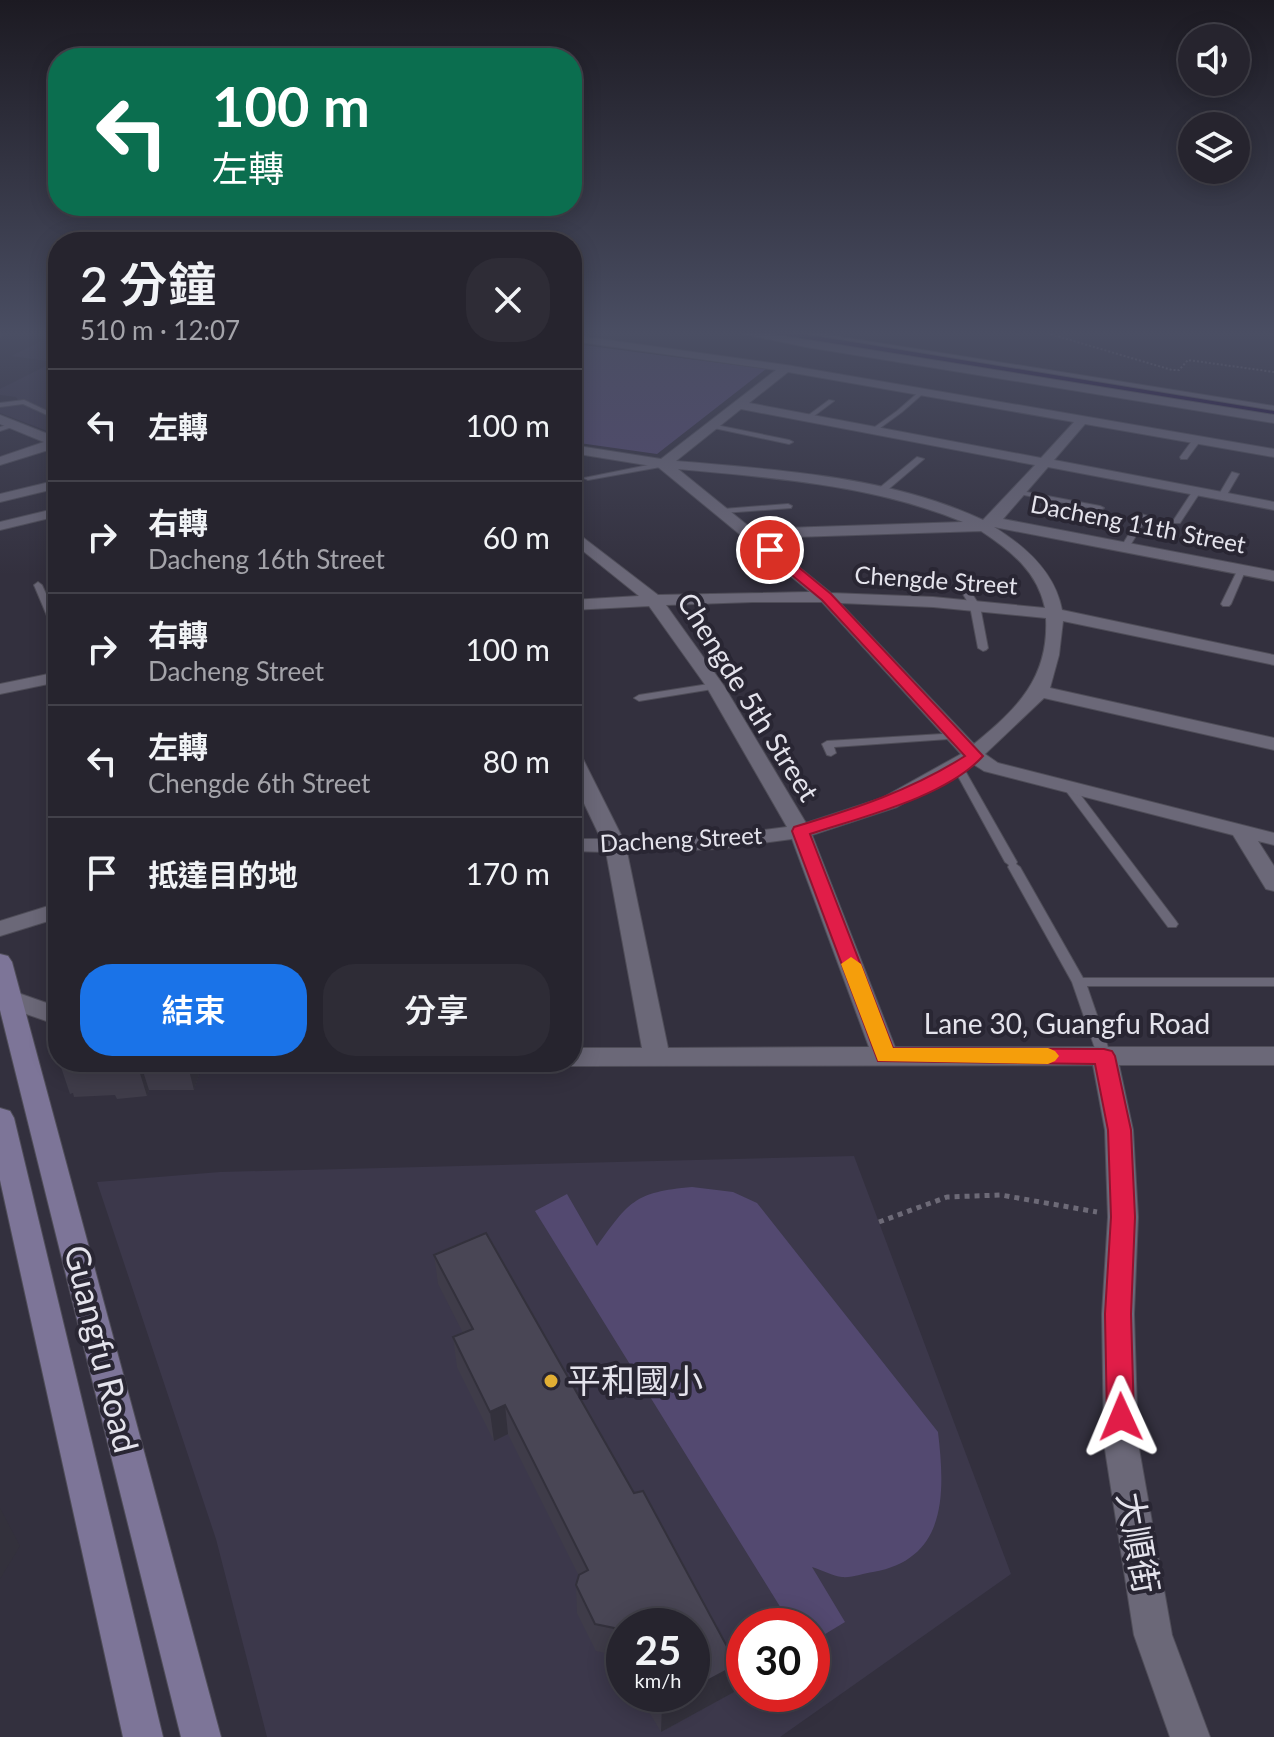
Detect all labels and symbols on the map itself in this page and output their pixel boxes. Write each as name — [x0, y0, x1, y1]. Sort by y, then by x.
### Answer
street label: Dacheng 11th Street — [1028, 488, 1249, 559]
pin — [736, 516, 804, 584]
street label: Chengde Street — [854, 559, 1019, 600]
street label: Chengde 5th Street — [671, 586, 827, 807]
street label: Dacheng Street — [599, 820, 763, 857]
street label: Lane 30, Guangfu Road — [924, 1006, 1210, 1040]
street label: Guangfu Road — [57, 1241, 148, 1456]
place label: 平和國小 — [567, 1359, 703, 1400]
marker: 平和國小 — [542, 1372, 560, 1390]
position arrow — [1079, 1375, 1163, 1459]
street label: 大順街 — [1110, 1489, 1169, 1597]
speed limit sign: 30 — [726, 1608, 830, 1712]

